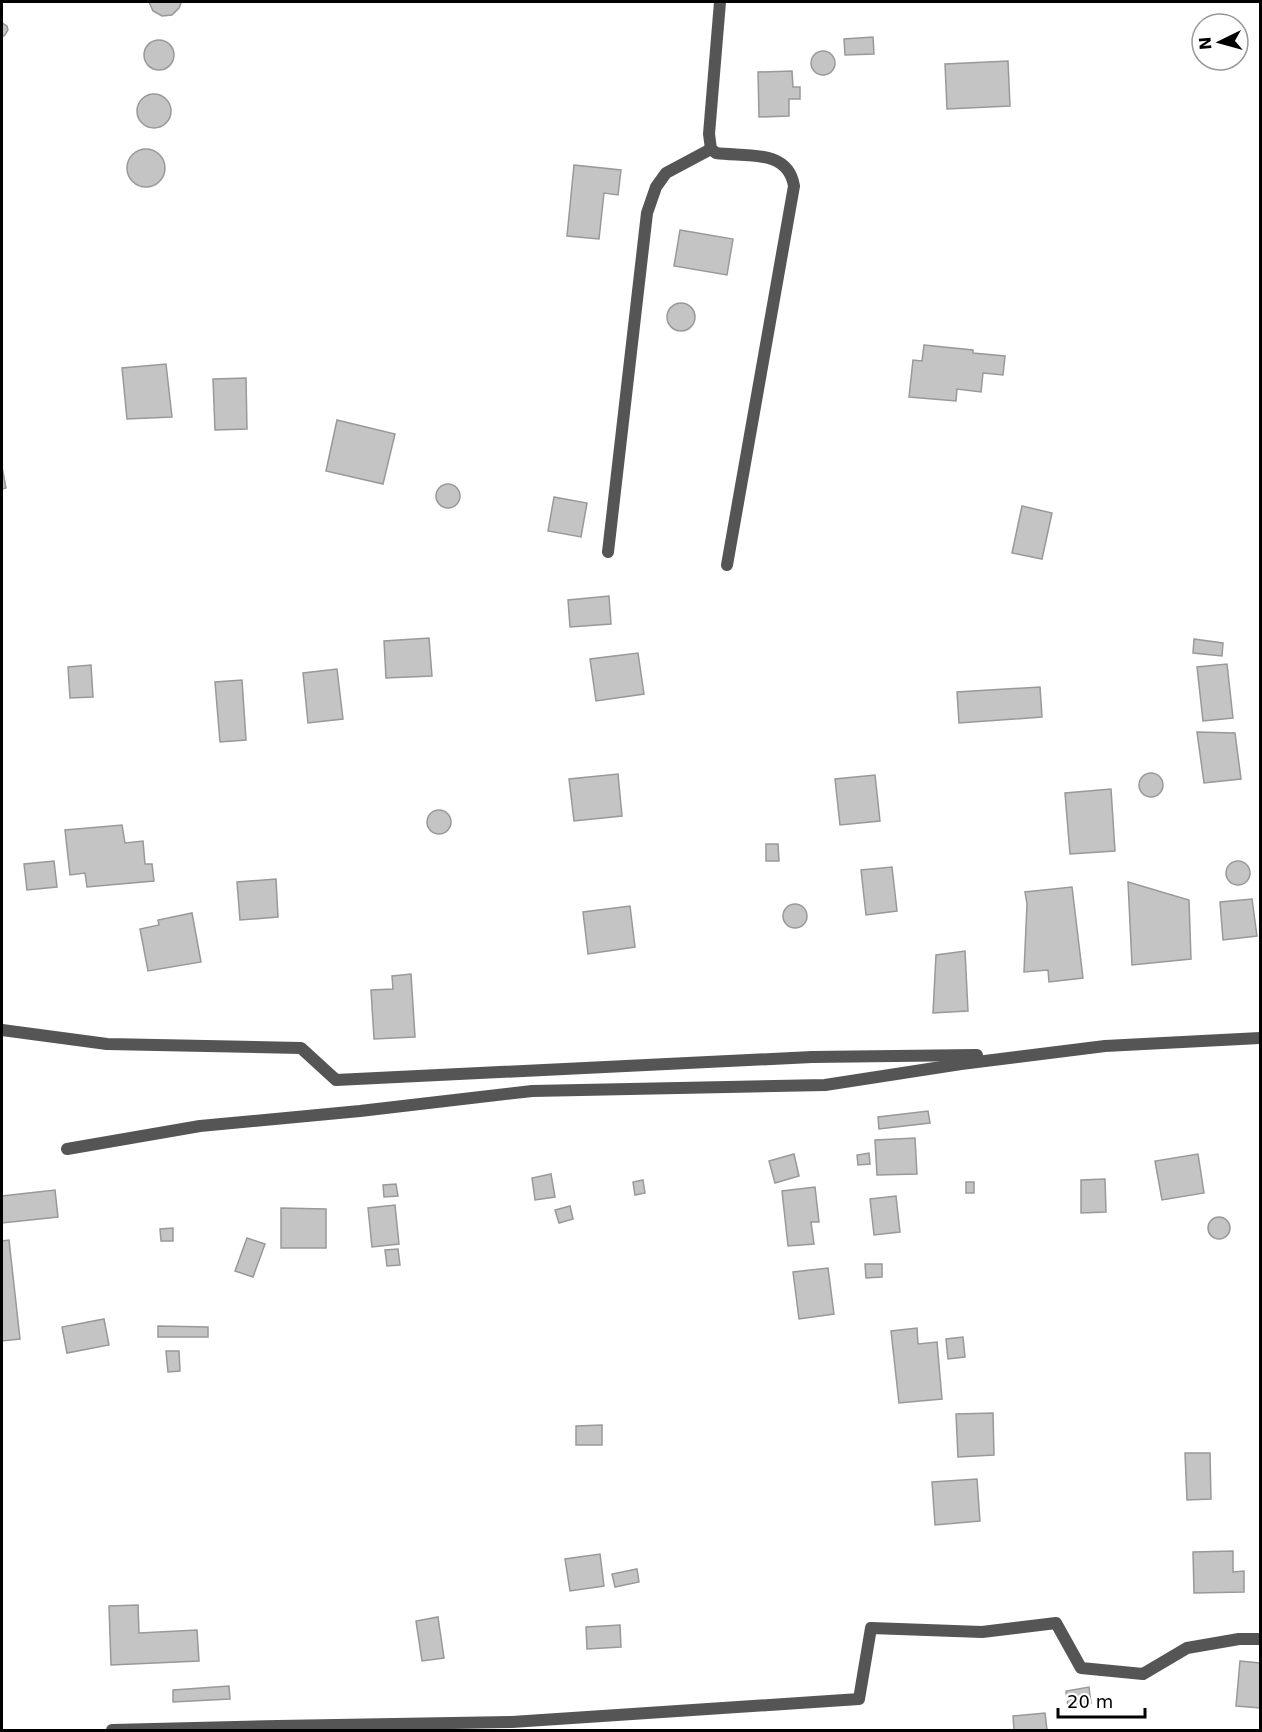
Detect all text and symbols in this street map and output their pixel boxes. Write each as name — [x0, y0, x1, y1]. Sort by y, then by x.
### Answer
north arrow — [1190, 12, 1250, 72]
text: N — [1196, 36, 1216, 51]
scale bar — [1058, 1681, 1145, 1719]
text: 20 m — [1067, 1691, 1113, 1712]

